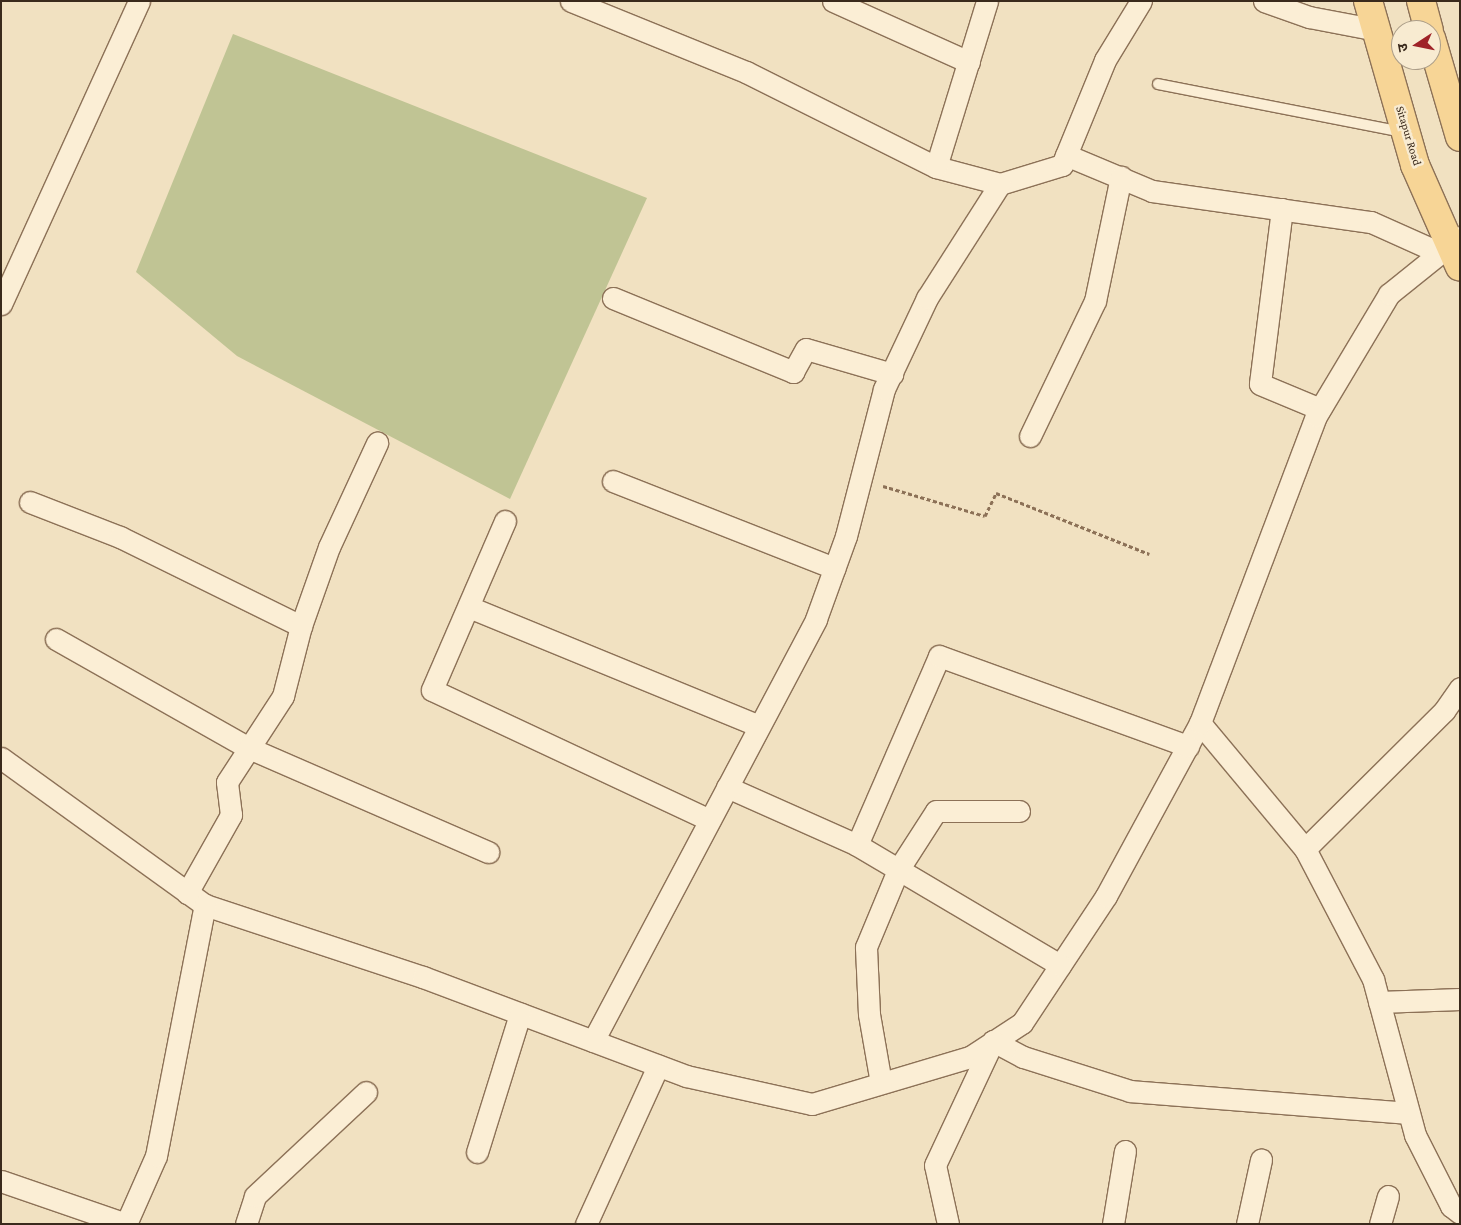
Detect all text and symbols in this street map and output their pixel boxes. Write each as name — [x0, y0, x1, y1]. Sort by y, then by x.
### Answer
north arrow — [1391, 20, 1441, 70]
text: उ — [1394, 42, 1411, 53]
street label: Sitapur Road — [1392, 104, 1424, 168]

